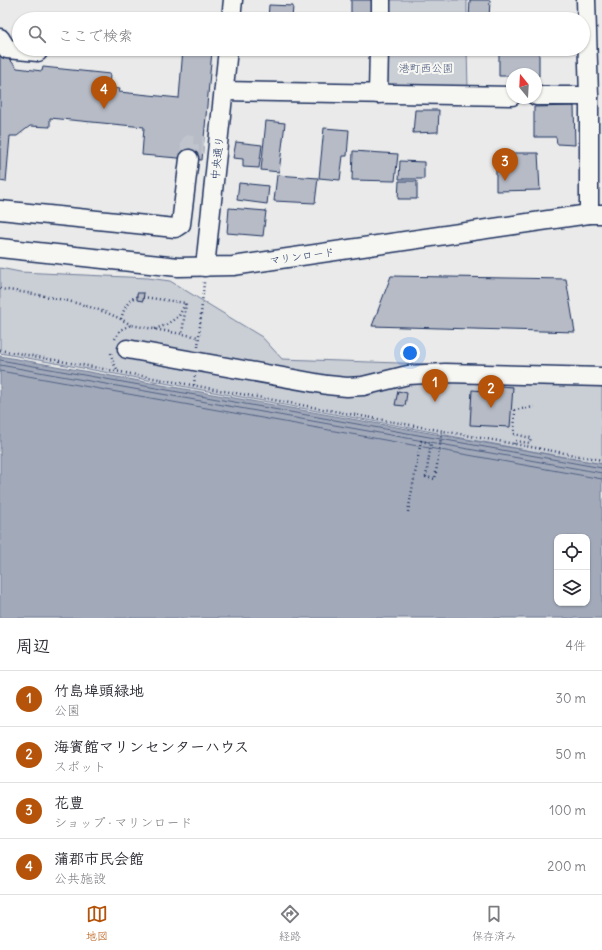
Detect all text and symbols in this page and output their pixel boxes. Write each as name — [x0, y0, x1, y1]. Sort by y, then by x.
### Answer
search box — [12, 12, 590, 56]
icon: search — [26, 23, 48, 45]
text: ここで検索 — [58, 26, 133, 45]
park label: 港町西公園 — [399, 61, 454, 75]
north arrow — [506, 68, 542, 104]
pin: 4 — [91, 76, 117, 109]
street label: 中央通り — [208, 135, 226, 181]
pin: 3 — [492, 148, 518, 181]
street label: マリンロード — [268, 244, 336, 268]
your location — [400, 343, 420, 363]
pin: 1 — [422, 369, 448, 402]
pin: 2 — [478, 375, 504, 408]
map controls — [554, 534, 590, 606]
button: locate — [554, 534, 590, 570]
button: layers — [554, 570, 590, 606]
text: 周辺 — [16, 635, 50, 657]
text: 4件 — [565, 637, 586, 654]
text: 竹島埠頭緑地 — [54, 681, 144, 700]
text: 1 — [26, 690, 32, 707]
text: 30 m — [556, 690, 586, 707]
text: 公園 — [54, 702, 80, 719]
text: 海賓館マリンセンターハウス — [54, 737, 249, 756]
text: 2 — [25, 746, 33, 763]
text: 50 m — [555, 746, 586, 763]
text: スポット — [54, 758, 106, 775]
text: 花豊 — [54, 793, 84, 812]
text: 3 — [25, 802, 33, 819]
text: 100 m — [549, 802, 586, 819]
text: ショップ · マリンロード — [54, 814, 193, 831]
text: 蒲郡市民会館 — [54, 849, 144, 868]
text: 4 — [25, 858, 33, 875]
text: 200 m — [547, 858, 586, 875]
text: 公共施設 — [54, 870, 106, 887]
tab: 地図 — [86, 903, 108, 943]
tab: 経路 — [279, 903, 301, 943]
tab: 保存済み — [472, 903, 516, 943]

